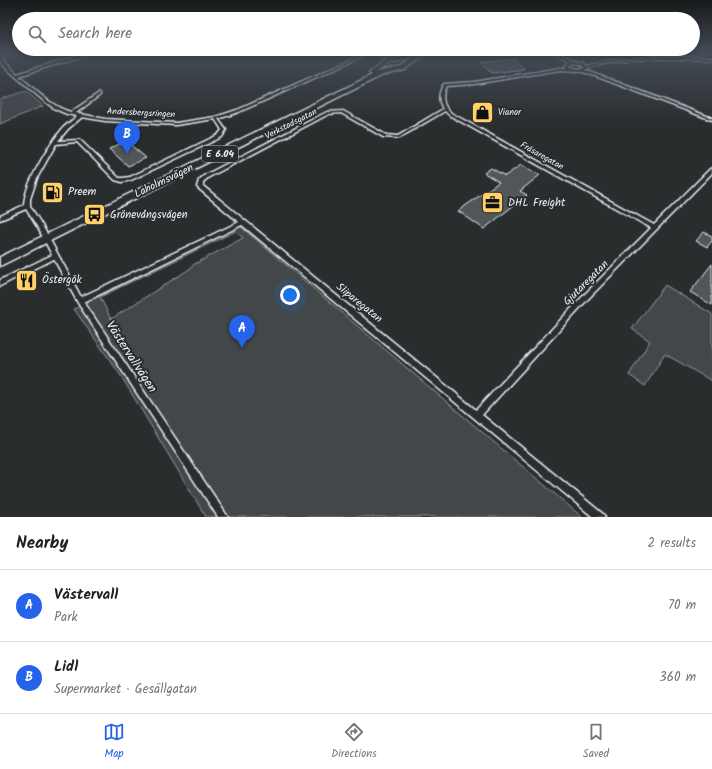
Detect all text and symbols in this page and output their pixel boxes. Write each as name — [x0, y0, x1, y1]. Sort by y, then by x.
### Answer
search box — [12, 12, 700, 56]
text: Search here — [58, 22, 132, 46]
icon: search — [26, 23, 48, 45]
shop icon: Vianor — [470, 99, 496, 125]
street label: Andersbergsringen — [106, 104, 176, 122]
street label: Verkstadsgatan — [262, 104, 320, 144]
place label: Vianor — [498, 105, 522, 120]
pin: B — [114, 121, 140, 154]
street label: Fräsaregatan — [517, 138, 567, 174]
road number: E 6.04 — [202, 146, 238, 162]
street label: Laholmsvägen — [131, 159, 197, 203]
fuel station icon: Preem — [40, 179, 66, 205]
place label: Preem — [68, 183, 97, 201]
office icon: DHL Freight — [480, 190, 506, 216]
place label: DHL Freight — [508, 194, 566, 212]
bus stop icon: Grönevångsvägen — [82, 202, 108, 228]
place label: Grönevångsvägen — [110, 206, 188, 224]
street label: Gjutaregatan — [559, 256, 613, 310]
restaurant icon: Östergök — [14, 267, 40, 293]
place label: Östergök — [42, 271, 82, 289]
street label: Sliparegatan — [332, 278, 386, 328]
your location — [280, 285, 300, 305]
pin: A — [229, 315, 255, 348]
street label: Västervallvägen — [100, 317, 162, 397]
text: Nearby — [16, 530, 68, 557]
text: 2 results — [648, 533, 696, 554]
text: Västervall — [54, 583, 118, 607]
text: A — [25, 595, 33, 616]
text: 70 m — [668, 595, 696, 616]
text: Park — [54, 607, 78, 628]
text: Lidl — [54, 655, 78, 679]
text: B — [25, 667, 33, 688]
text: 360 m — [659, 667, 696, 688]
text: Supermarket · Gesällgatan — [54, 679, 197, 700]
tab: Map — [103, 721, 125, 763]
tab: Directions — [331, 721, 377, 763]
tab: Saved — [583, 721, 609, 763]

